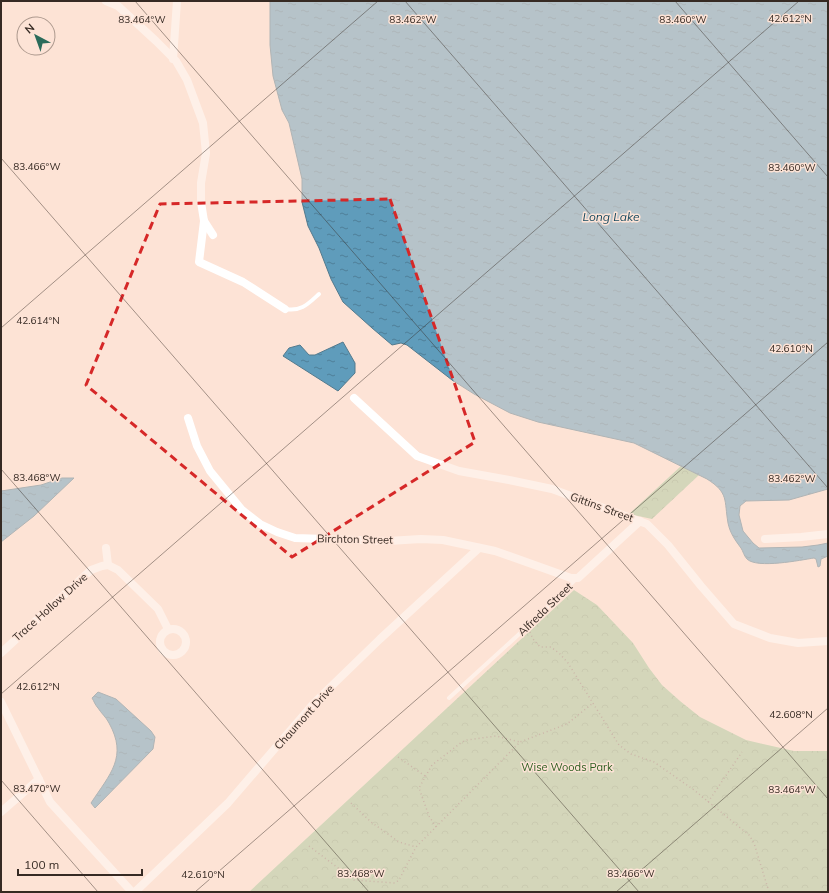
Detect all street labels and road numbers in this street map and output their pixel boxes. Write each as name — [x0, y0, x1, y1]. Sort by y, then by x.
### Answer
street label: Gittins Street — [569, 489, 636, 525]
street label: Birchton Street — [317, 531, 393, 547]
street label: Trace Hollow Drive — [10, 570, 90, 644]
street label: Alfreda Street — [515, 579, 575, 639]
street label: Chaumont Drive — [271, 682, 337, 752]

